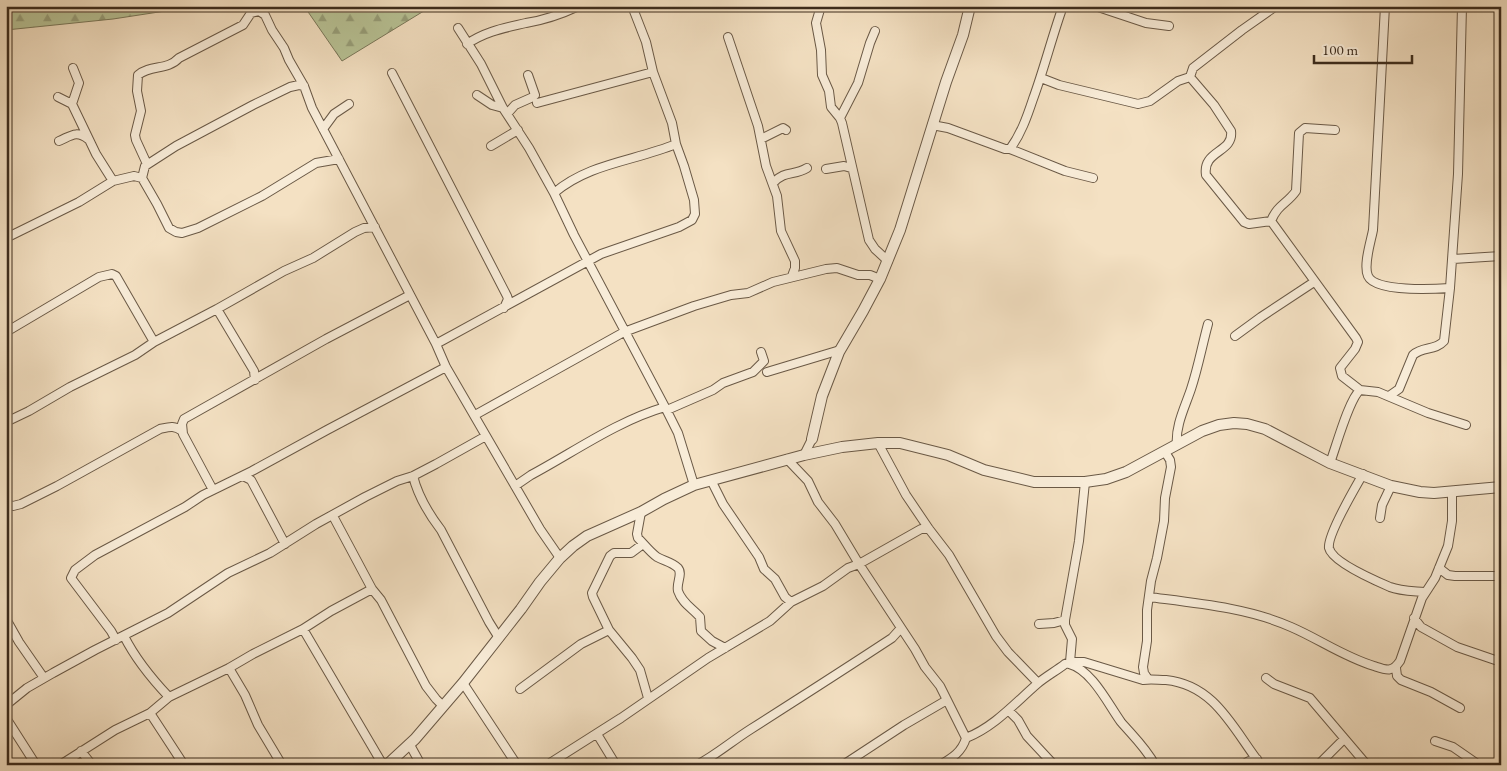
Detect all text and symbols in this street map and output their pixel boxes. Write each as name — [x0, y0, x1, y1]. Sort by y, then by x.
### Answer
scale bar — [1314, 32, 1412, 64]
text: 100 m — [1322, 40, 1359, 59]

